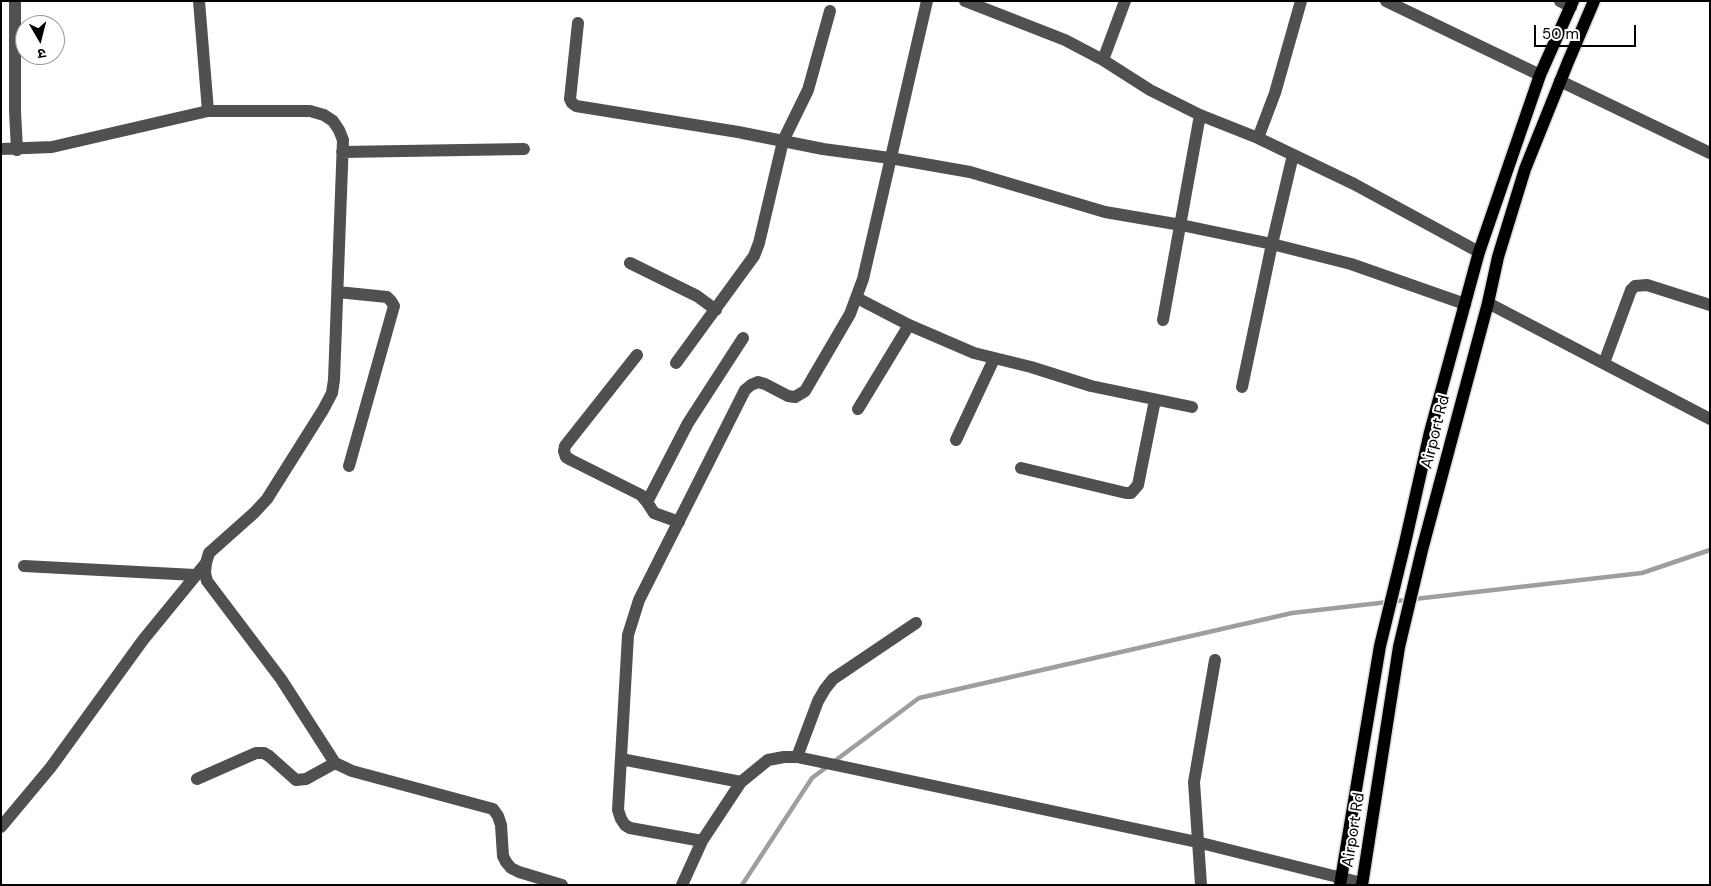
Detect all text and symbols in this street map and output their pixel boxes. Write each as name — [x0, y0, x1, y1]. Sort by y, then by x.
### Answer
north arrow — [15, 15, 65, 65]
scale bar — [1536, 15, 1638, 47]
text: 50 m — [1542, 24, 1579, 44]
text: उ — [37, 44, 47, 63]
street label: Airport Rd — [1418, 393, 1454, 471]
street label: Airport Rd — [1339, 791, 1369, 869]

